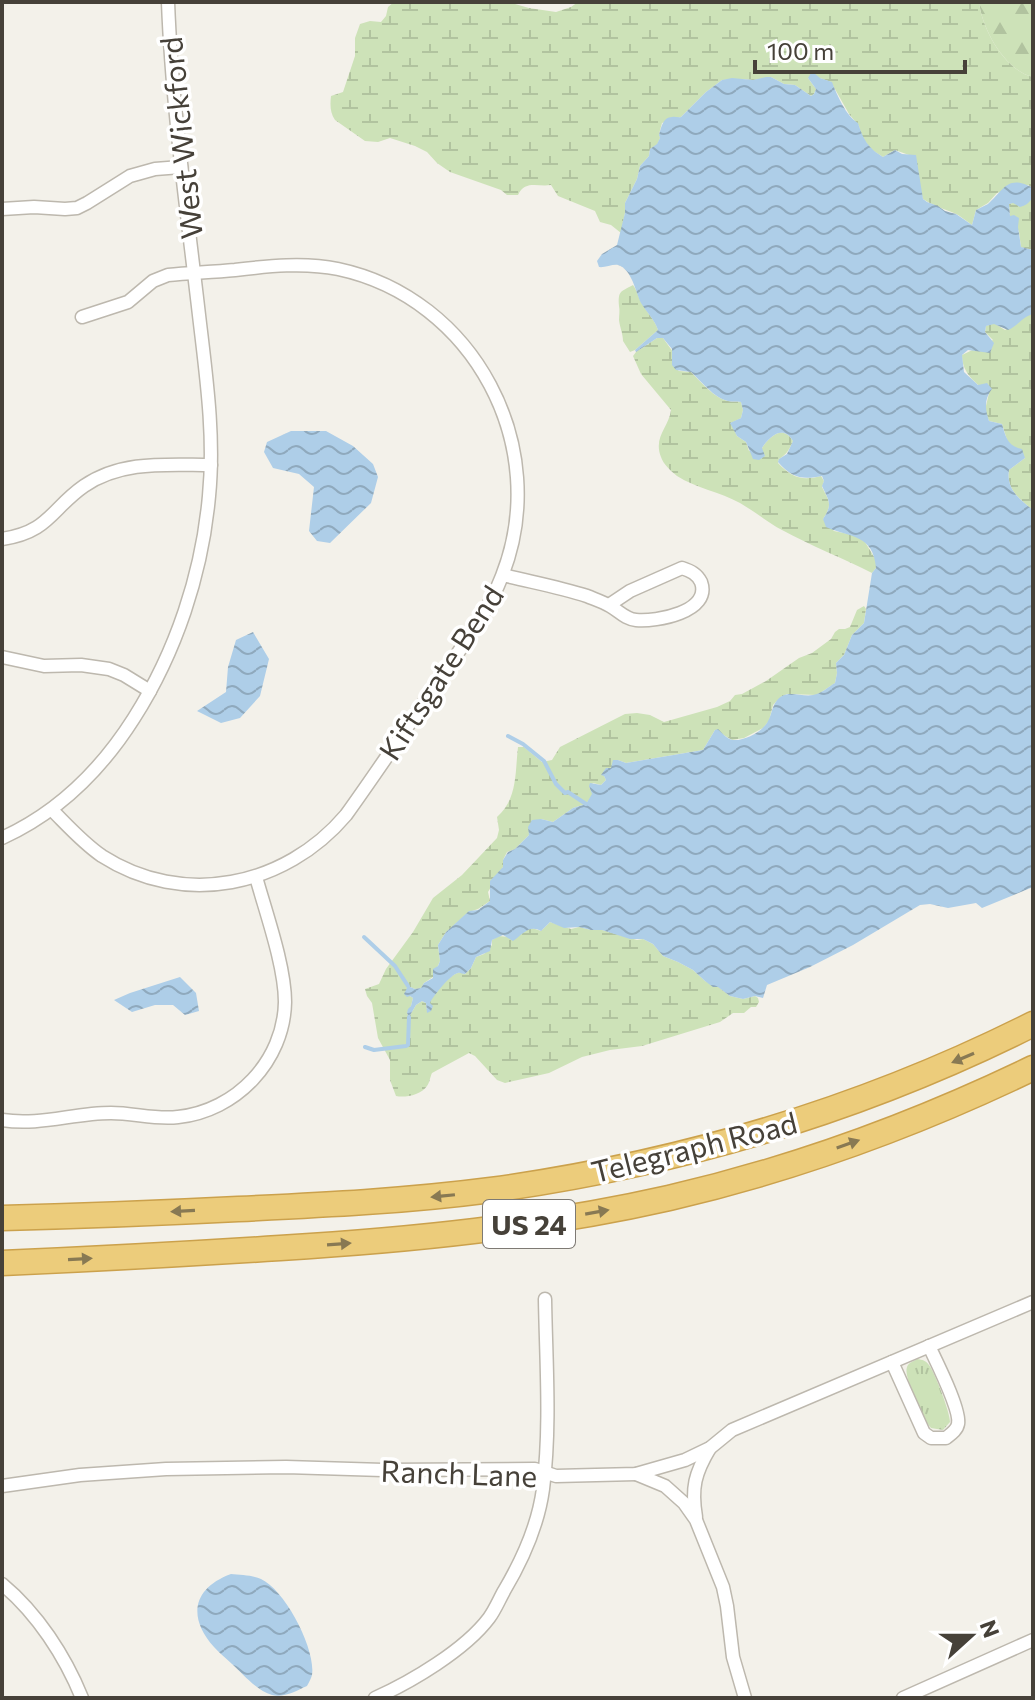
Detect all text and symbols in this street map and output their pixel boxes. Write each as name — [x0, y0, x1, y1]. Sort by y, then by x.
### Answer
scale bar — [755, 24, 965, 74]
street label: West Wickford — [151, 35, 209, 241]
text: 100 m — [767, 36, 834, 65]
street label: Kiftsgate Bend — [370, 578, 510, 766]
one-way arrow — [951, 1051, 974, 1064]
street label: Telegraph Road — [587, 1103, 801, 1189]
one-way arrow — [836, 1138, 860, 1150]
one-way arrow — [430, 1189, 455, 1202]
road number: US 24 — [483, 1200, 575, 1248]
one-way arrow — [170, 1205, 195, 1218]
one-way arrow — [585, 1205, 610, 1217]
one-way arrow — [327, 1237, 352, 1250]
one-way arrow — [68, 1253, 93, 1266]
street label: Ranch Lane — [380, 1451, 538, 1493]
north arrow — [931, 1596, 1011, 1676]
text: N — [975, 1616, 1006, 1641]

